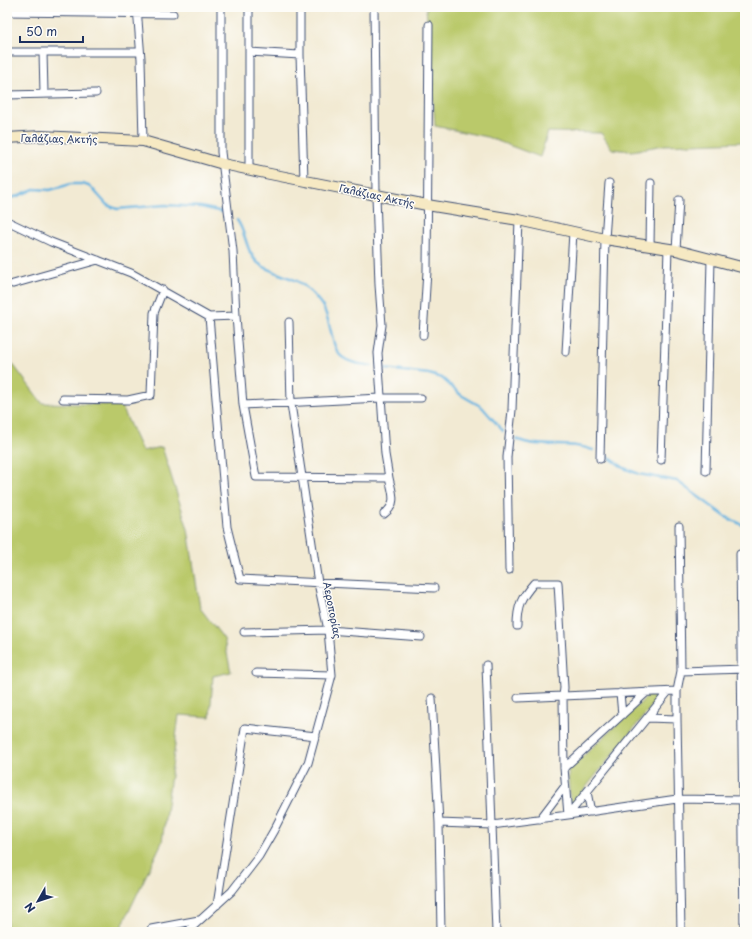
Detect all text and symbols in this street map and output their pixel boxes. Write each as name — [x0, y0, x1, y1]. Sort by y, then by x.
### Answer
scale bar — [20, 18, 83, 44]
text: 50 m — [26, 22, 57, 40]
street label: Γαλάζιας Ακτής — [20, 130, 98, 146]
street label: Γαλάζιας Ακτής — [338, 180, 416, 210]
street label: Αεροπορίας — [320, 580, 346, 640]
north arrow — [18, 881, 58, 921]
text: N — [20, 899, 39, 916]

